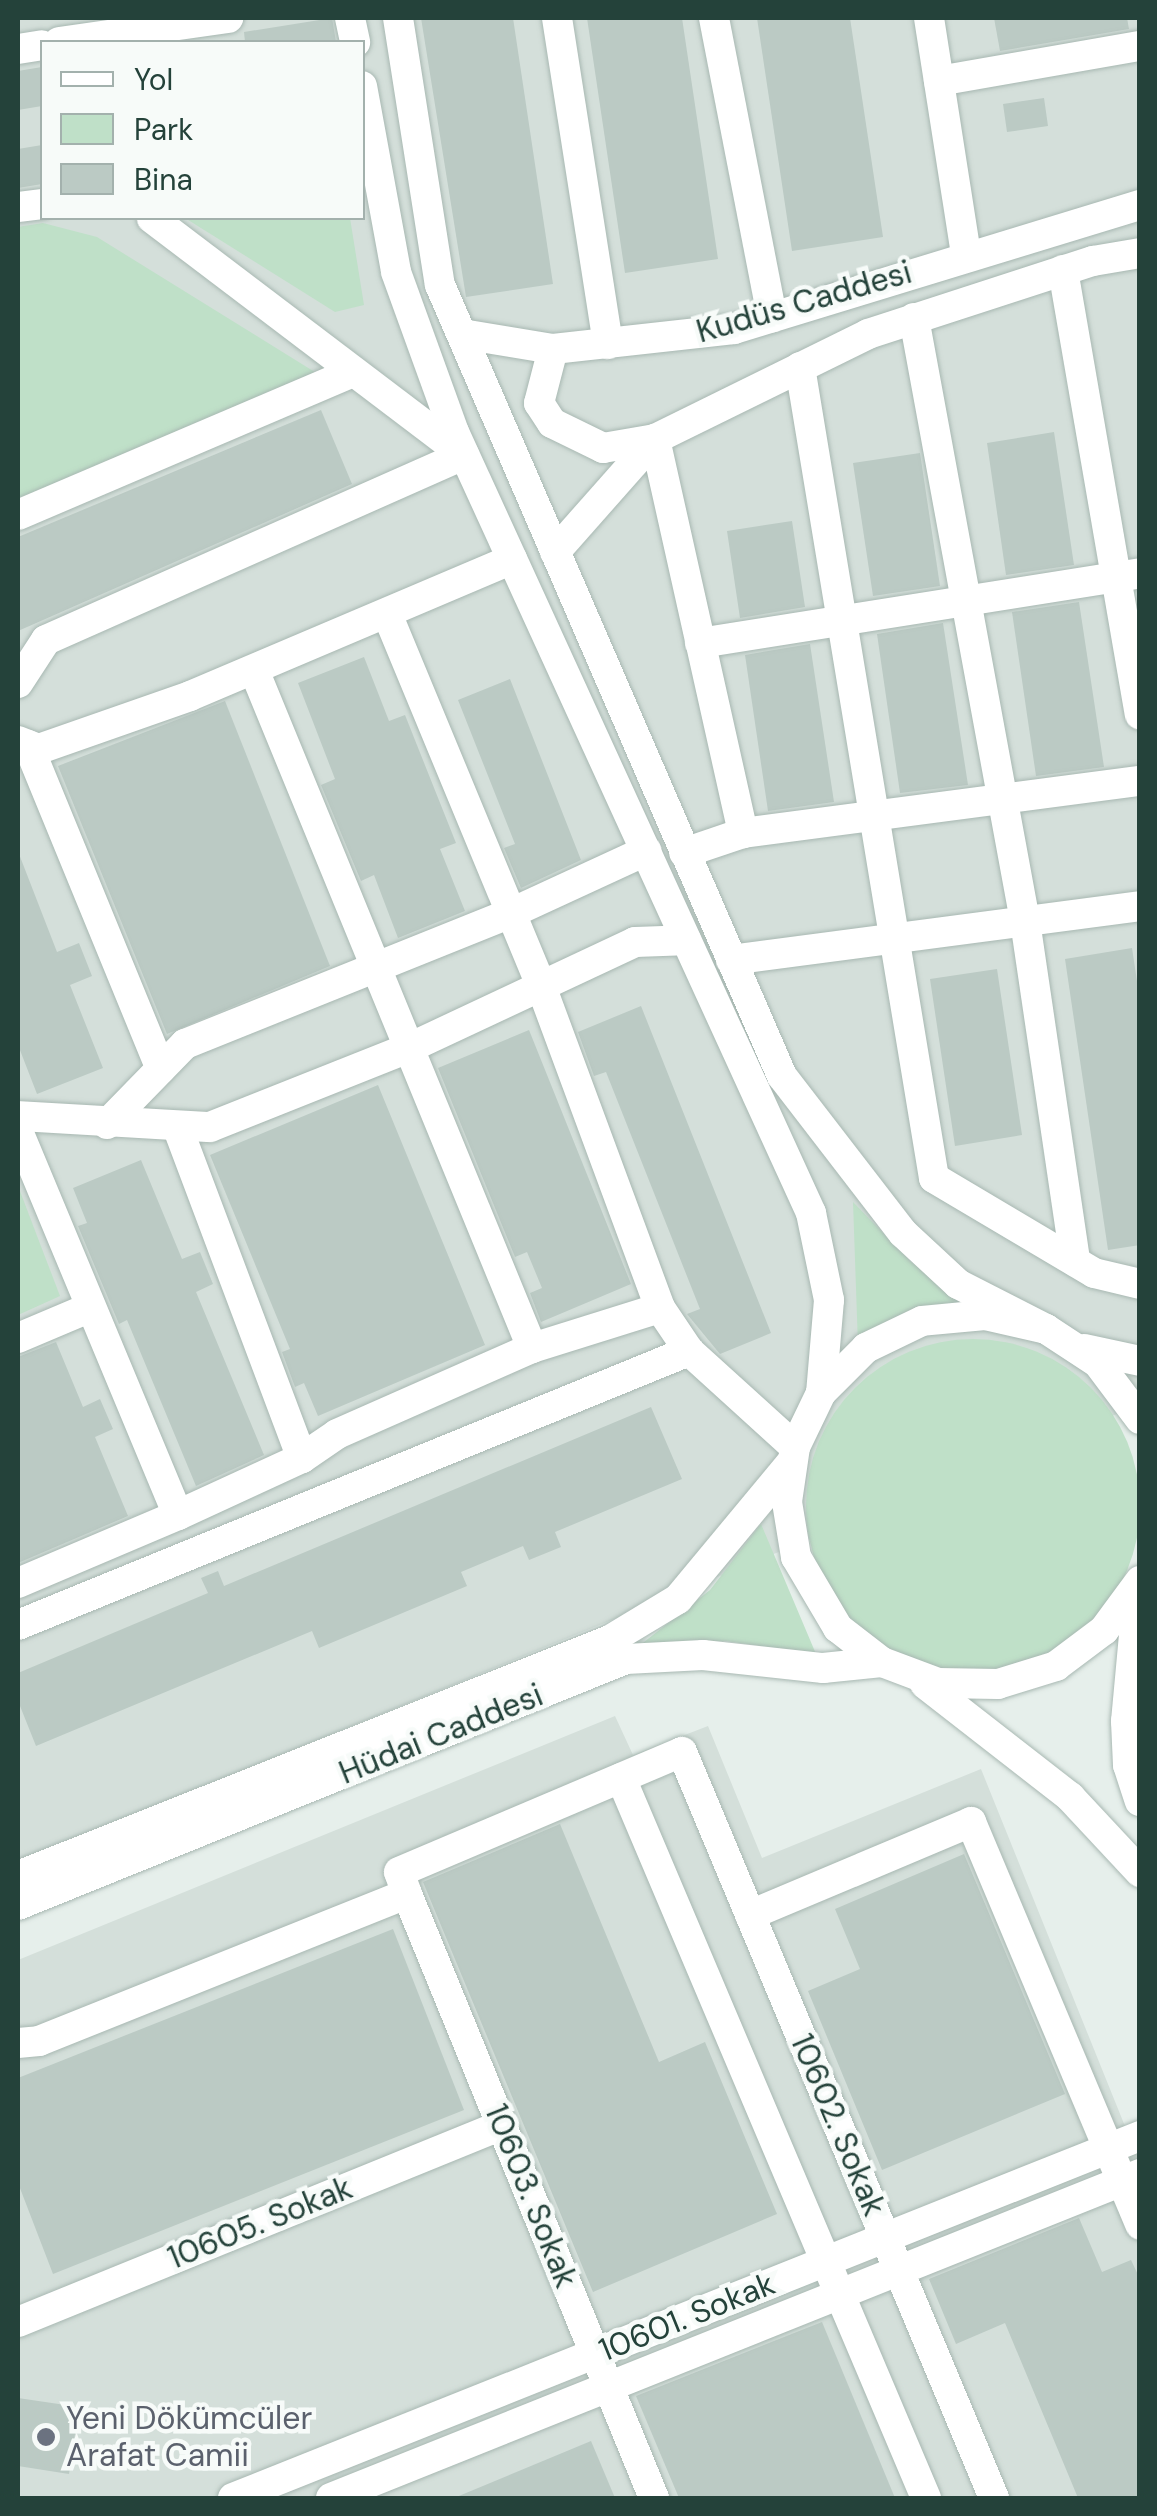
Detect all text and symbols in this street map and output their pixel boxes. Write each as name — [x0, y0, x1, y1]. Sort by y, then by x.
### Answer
legend — [40, 40, 365, 220]
text: Yol — [134, 60, 173, 99]
text: Park — [134, 110, 193, 149]
text: Bina — [134, 160, 193, 199]
street label: Kudüs Caddesi — [692, 253, 916, 351]
street label: Hüdai Caddesi — [334, 1676, 548, 1792]
street label: 10602. Sokak — [782, 2028, 894, 2222]
street label: 10603. Sokak — [477, 2099, 585, 2293]
street label: 10605. Sokak — [162, 2169, 358, 2277]
street label: 10601. Sokak — [594, 2264, 780, 2370]
place label: Yeni Dökümcüler Arafat Camii — [66, 2400, 312, 2475]
marker: Yeni Dökümcüler Arafat Camii — [35, 2426, 57, 2448]

